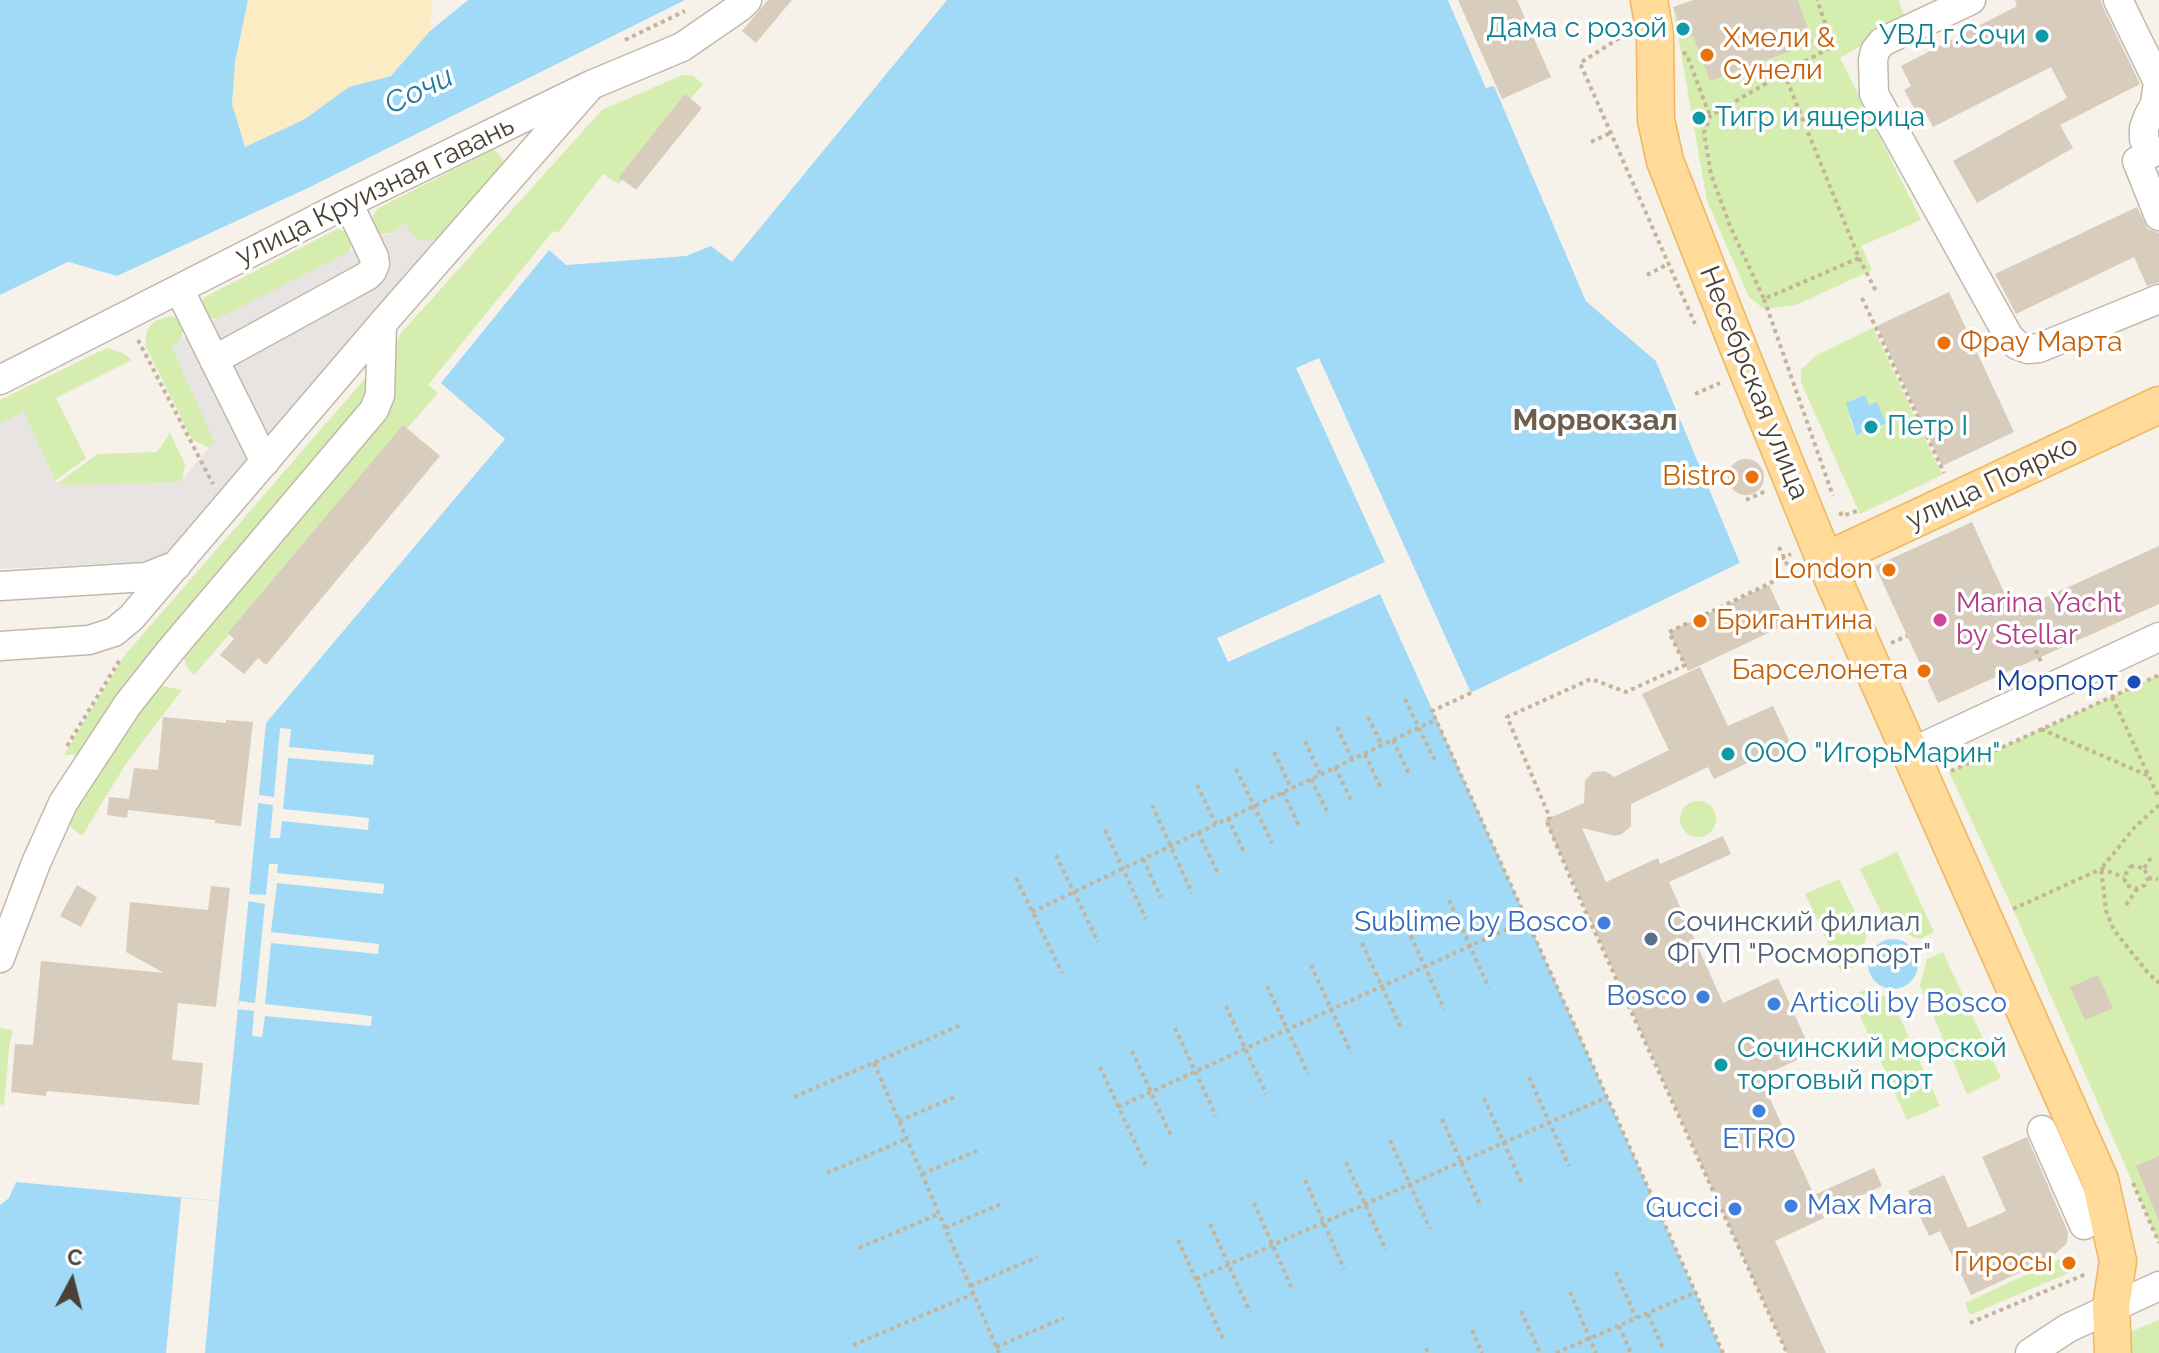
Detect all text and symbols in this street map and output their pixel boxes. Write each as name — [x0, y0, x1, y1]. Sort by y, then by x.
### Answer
place label: Дама с розой — [1486, 12, 1667, 46]
place label: УВД г.Сочи — [1879, 19, 2026, 53]
marker: Дама с розой — [1674, 20, 1692, 38]
place label: Хмели & Сунели — [1723, 22, 1835, 88]
marker: УВД г.Сочи — [2033, 27, 2051, 45]
marker: Хмели & Сунели — [1698, 46, 1716, 64]
water label: Сочи — [379, 59, 459, 123]
place label: Тигр и ящерица — [1715, 101, 1925, 135]
street label: улица Круизная гавань — [230, 109, 520, 273]
marker: Тигр и ящерица — [1690, 109, 1708, 127]
street label: Несебрская улица — [1692, 261, 1816, 505]
place label: Фрау Марта — [1960, 326, 2123, 360]
marker: Фрау Марта — [1935, 334, 1953, 352]
district label: Морвокзал — [1513, 403, 1677, 439]
place label: Петр I — [1887, 410, 1968, 444]
marker: Петр I — [1862, 418, 1880, 436]
street label: улица Поярко — [1901, 429, 2083, 537]
place label: Bistro — [1662, 460, 1736, 494]
marker: Bistro — [1743, 468, 1761, 486]
place label: London — [1774, 553, 1873, 587]
marker: London — [1880, 561, 1898, 579]
place label: Marina Yacht by Stellar — [1956, 587, 2122, 653]
place label: Бригантина — [1716, 604, 1873, 638]
marker: Marina Yacht by Stellar — [1931, 611, 1949, 629]
marker: Бригантина — [1691, 612, 1709, 630]
place label: Барселонета — [1732, 654, 1908, 688]
marker: Барселонета — [1915, 662, 1933, 680]
place label: Морпорт — [1997, 665, 2118, 699]
marker: Морпорт — [2125, 673, 2143, 691]
place label: ООО "ИгорьМарин" — [1744, 737, 2000, 771]
marker: ООО "ИгорьМарин" — [1719, 745, 1737, 763]
place label: Sublime by Bosco — [1354, 906, 1588, 940]
place label: Сочинский филиал ФГУП "Росморпорт" — [1667, 906, 1931, 972]
marker: Sublime by Bosco — [1595, 914, 1613, 932]
marker: Сочинский филиал ФГУП "Росморпорт" — [1642, 930, 1660, 948]
place label: Bosco — [1606, 980, 1687, 1014]
place label: Articoli by Bosco — [1790, 987, 2007, 1021]
marker: Bosco — [1694, 988, 1712, 1006]
marker: Articoli by Bosco — [1765, 995, 1783, 1013]
place label: Сочинский морской торговый порт — [1737, 1032, 2007, 1098]
marker: Сочинский морской торговый порт — [1712, 1056, 1730, 1074]
marker: ETRO — [1750, 1102, 1768, 1120]
place label: ETRO — [1722, 1123, 1796, 1157]
place label: Max Mara — [1807, 1189, 1933, 1223]
place label: Gucci — [1646, 1192, 1719, 1226]
marker: Max Mara — [1782, 1197, 1800, 1215]
marker: Gucci — [1726, 1200, 1744, 1218]
north arrow — [32, 1241, 112, 1321]
text: С — [66, 1243, 84, 1271]
place label: Гиросы — [1954, 1246, 2053, 1280]
marker: Гиросы — [2060, 1254, 2078, 1272]

